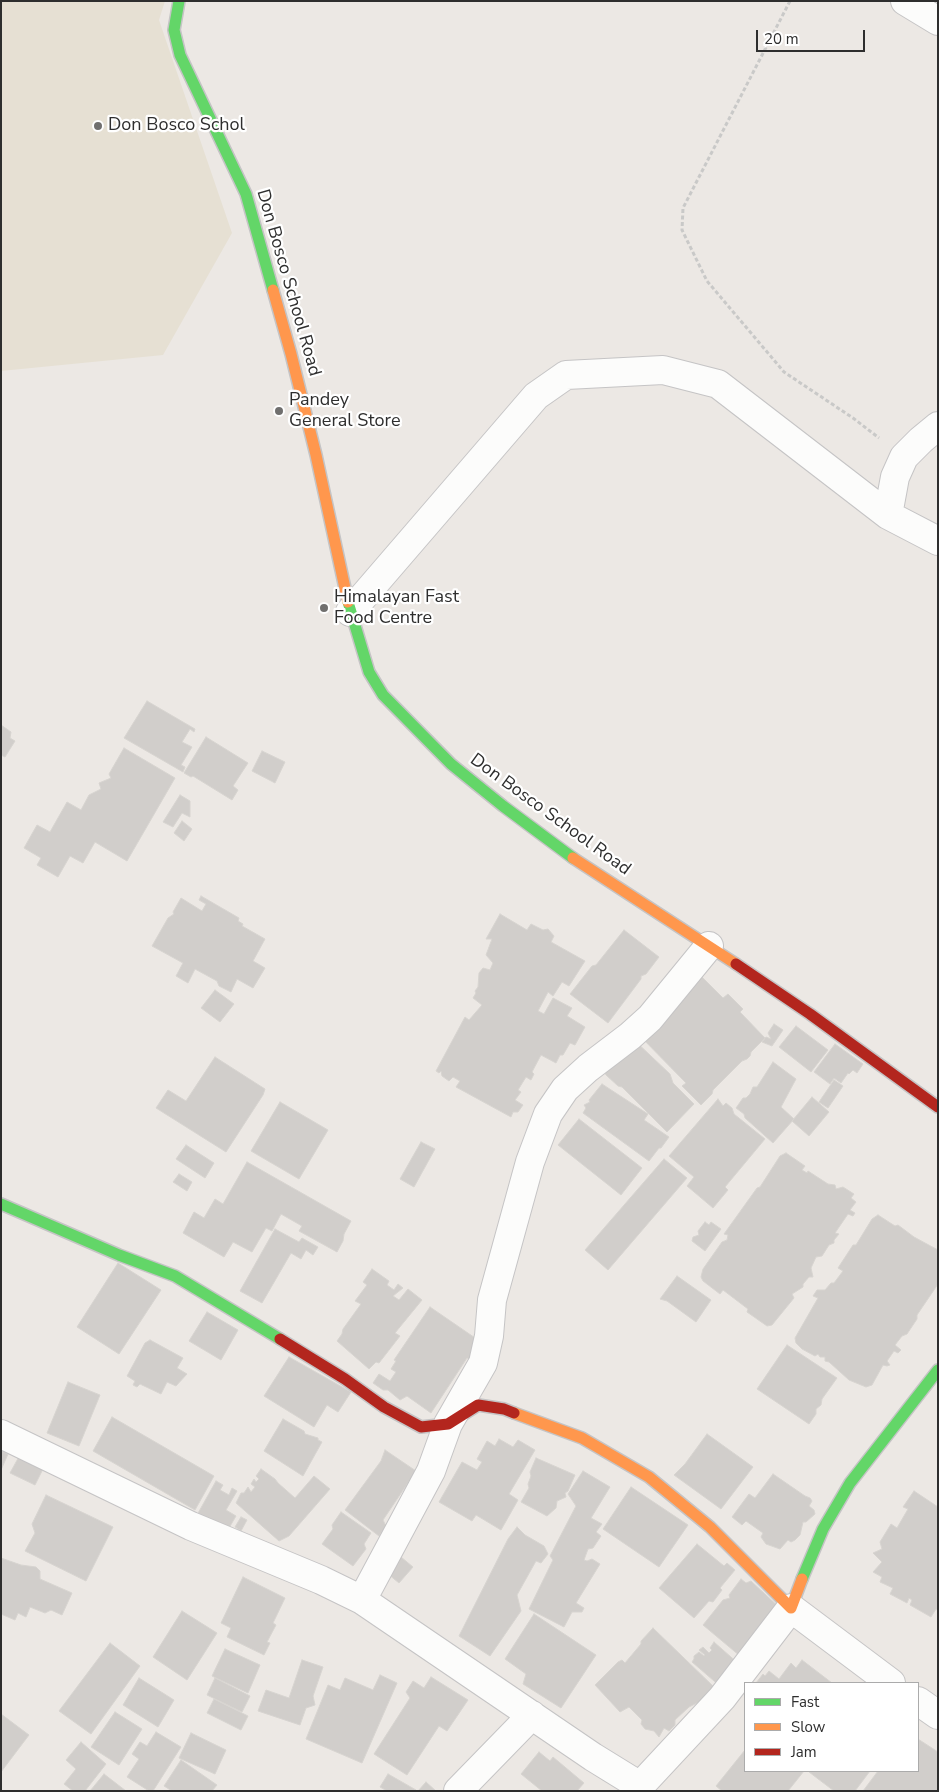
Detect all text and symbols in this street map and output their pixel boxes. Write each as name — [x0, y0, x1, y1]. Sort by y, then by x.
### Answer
scale bar — [759, 20, 868, 52]
text: 20 m — [764, 29, 799, 49]
place label: Don Bosco Schol — [108, 115, 245, 137]
marker: Don Bosco Schol — [92, 120, 104, 132]
street label: Don Bosco School Road — [251, 187, 325, 379]
place label: Pandey General Store — [289, 390, 400, 432]
marker: Pandey General Store — [273, 405, 285, 417]
place label: Himalayan Fast Food Centre — [334, 587, 459, 630]
marker: Himalayan Fast Food Centre — [318, 602, 330, 614]
street label: Don Bosco School Road — [465, 749, 635, 881]
legend — [744, 1682, 919, 1772]
text: Fast — [791, 1692, 819, 1712]
text: Slow — [791, 1717, 825, 1737]
text: Jam — [791, 1742, 817, 1762]

